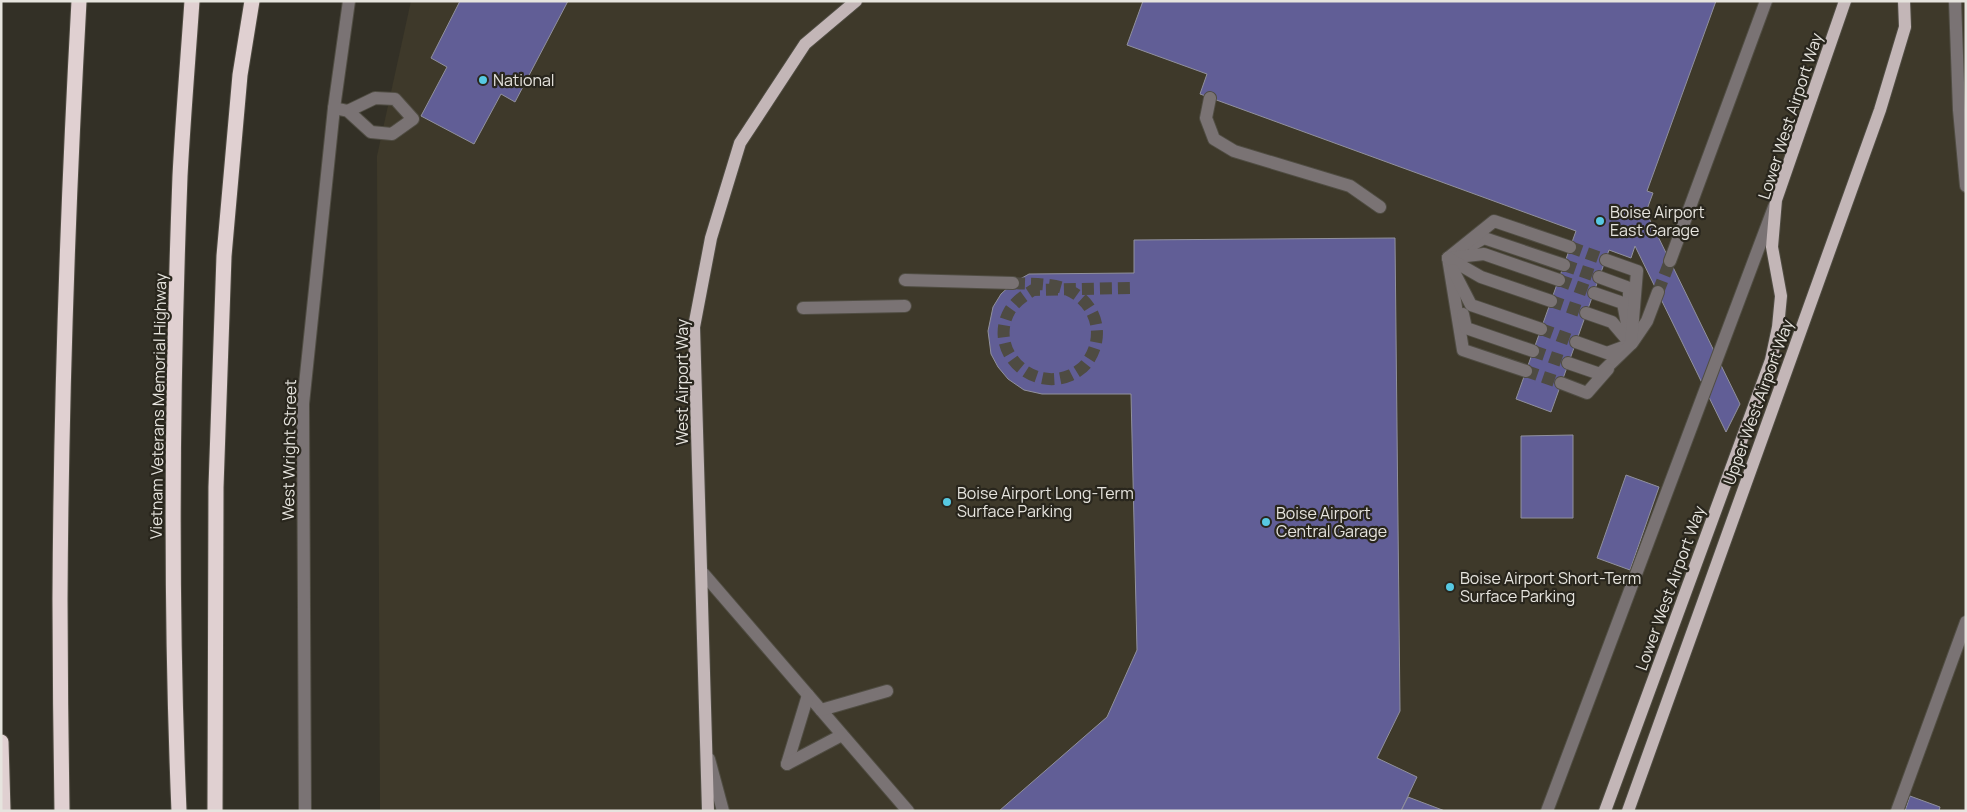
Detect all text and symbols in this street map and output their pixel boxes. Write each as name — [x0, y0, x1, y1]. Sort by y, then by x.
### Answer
street label: Lower West Airport Way — [1753, 29, 1828, 202]
place label: National — [493, 69, 555, 91]
marker: National — [477, 74, 489, 86]
place label: Boise Airport East Garage — [1610, 201, 1705, 241]
marker: Boise Airport East Garage — [1594, 215, 1606, 227]
street label: Vietnam Veterans Memorial Highway — [145, 272, 171, 539]
street label: Upper West Airport Way — [1718, 316, 1798, 488]
street label: West Airport Way — [671, 318, 693, 445]
street label: West Wright Street — [277, 379, 301, 521]
place label: Boise Airport Long-Term Surface Parking — [957, 482, 1134, 522]
marker: Boise Airport Long-Term Surface Parking — [941, 496, 953, 508]
place label: Boise Airport Central Garage — [1276, 502, 1387, 542]
street label: Lower West Airport Way — [1630, 502, 1710, 674]
marker: Boise Airport Central Garage — [1260, 516, 1272, 528]
place label: Boise Airport Short-Term Surface Parking — [1460, 567, 1641, 607]
marker: Boise Airport Short-Term Surface Parking — [1444, 581, 1456, 593]

